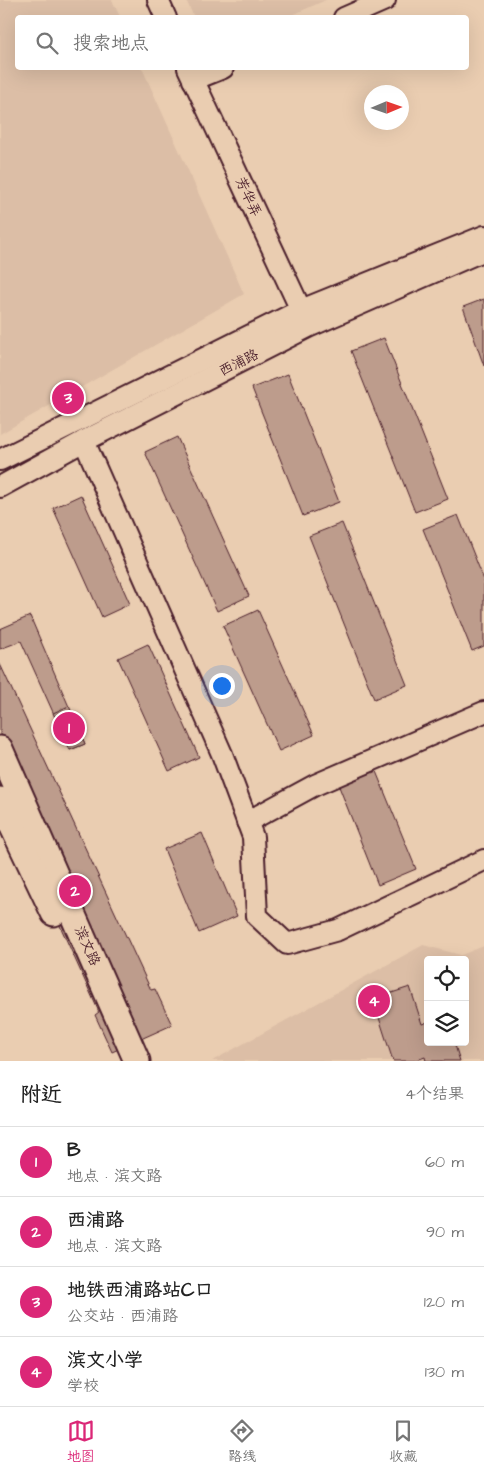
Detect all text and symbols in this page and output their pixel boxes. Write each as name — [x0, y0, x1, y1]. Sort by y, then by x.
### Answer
search box — [15, 15, 469, 70]
icon: search — [33, 29, 61, 57]
text: 搜索地点 — [73, 30, 149, 57]
north arrow — [364, 85, 409, 130]
street label: 芳华弄 — [230, 174, 266, 220]
street label: 西浦路 — [216, 345, 262, 381]
pin: 3 — [52, 379, 84, 417]
your location — [209, 673, 235, 699]
pin: 1 — [53, 709, 85, 747]
pin: 2 — [59, 872, 91, 910]
street label: 滨文路 — [69, 923, 105, 969]
map controls — [424, 956, 469, 1046]
button: locate — [424, 956, 469, 1001]
pin: 4 — [358, 982, 390, 1020]
button: layers — [424, 1001, 469, 1046]
text: 附近 — [20, 1080, 62, 1109]
text: 4个结果 — [405, 1083, 464, 1105]
text: B — [67, 1137, 81, 1164]
text: 1 — [35, 1151, 37, 1173]
text: 60 m — [425, 1151, 464, 1173]
text: 地点 · 滨文路 — [67, 1165, 162, 1187]
text: 西浦路 — [67, 1207, 124, 1234]
text: 2 — [31, 1221, 41, 1243]
text: 90 m — [426, 1221, 464, 1243]
text: 地点 · 滨文路 — [67, 1235, 162, 1257]
text: 地铁西浦路站C口 — [67, 1277, 213, 1304]
text: 3 — [32, 1291, 40, 1313]
text: 120 m — [424, 1291, 464, 1313]
text: 公交站 · 西浦路 — [67, 1305, 178, 1327]
text: 滨文小学 — [67, 1347, 143, 1374]
text: 4 — [31, 1361, 41, 1383]
text: 130 m — [425, 1361, 464, 1383]
text: 学校 — [67, 1375, 99, 1397]
tab: 地图 — [67, 1417, 95, 1467]
tab: 路线 — [228, 1417, 256, 1467]
tab: 收藏 — [389, 1417, 417, 1467]

